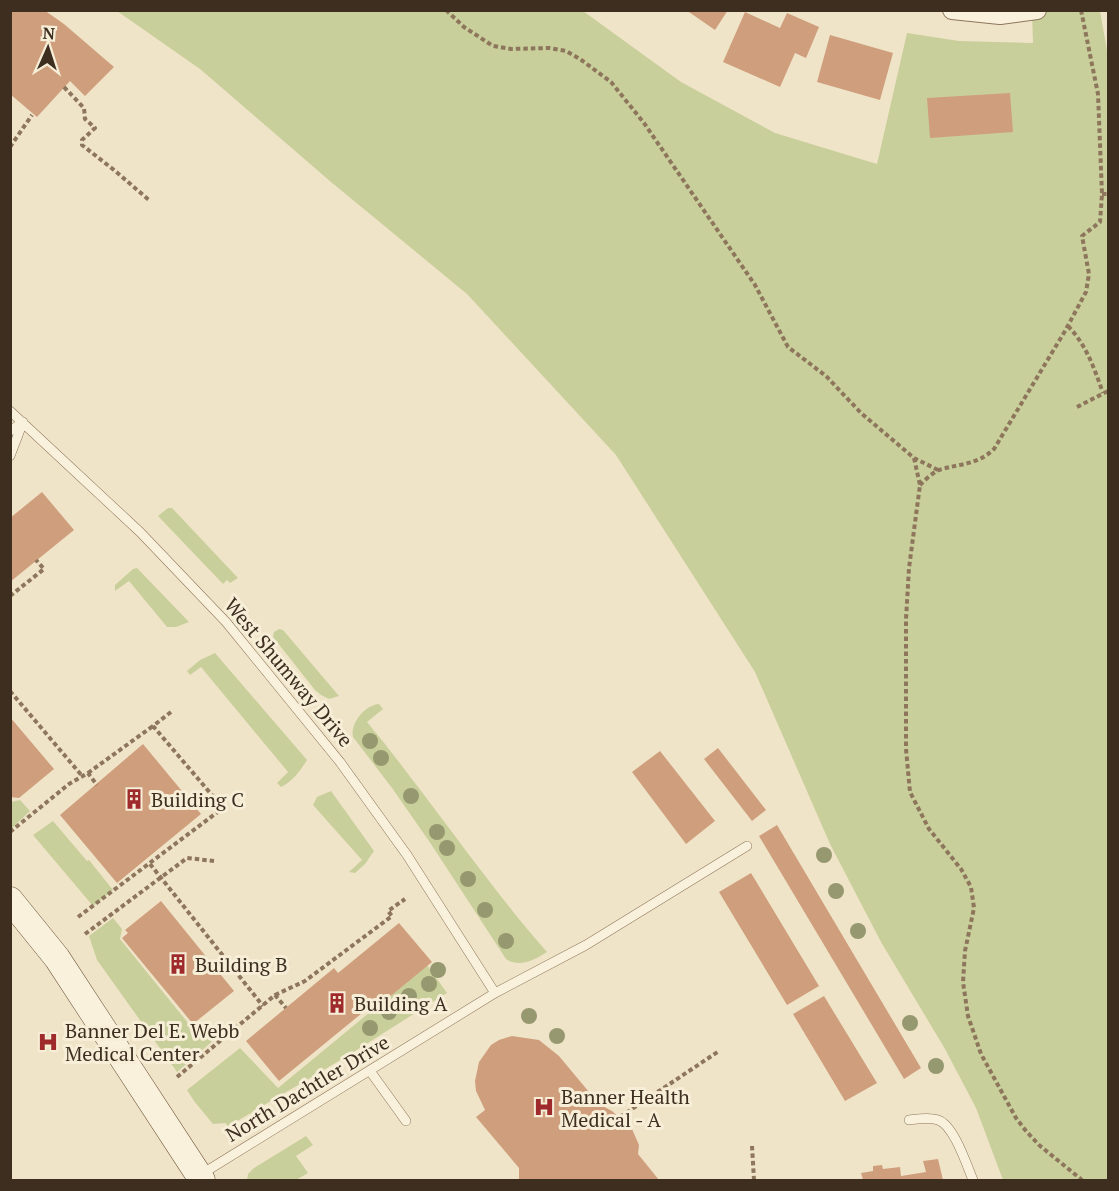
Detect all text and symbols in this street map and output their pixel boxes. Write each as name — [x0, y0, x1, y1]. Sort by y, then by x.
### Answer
north arrow — [18, 18, 78, 78]
text: N — [42, 22, 55, 44]
street label: West Shumway Drive — [219, 592, 359, 752]
place label: Building C — [151, 786, 244, 813]
building icon: Building C — [122, 787, 146, 811]
place label: Building B — [195, 951, 288, 978]
building icon: Building B — [166, 952, 190, 976]
place label: Building A — [354, 990, 448, 1017]
building icon: Building A — [325, 991, 349, 1015]
place label: Banner Del E. Webb Medical Center — [65, 1017, 239, 1067]
street label: North Dachtler Drive — [220, 1028, 394, 1148]
hospital icon: Banner Del E. Webb Medical Center — [36, 1030, 60, 1054]
place label: Banner Health Medical - A — [561, 1083, 690, 1133]
hospital icon: Banner Health Medical - A — [532, 1095, 556, 1119]

